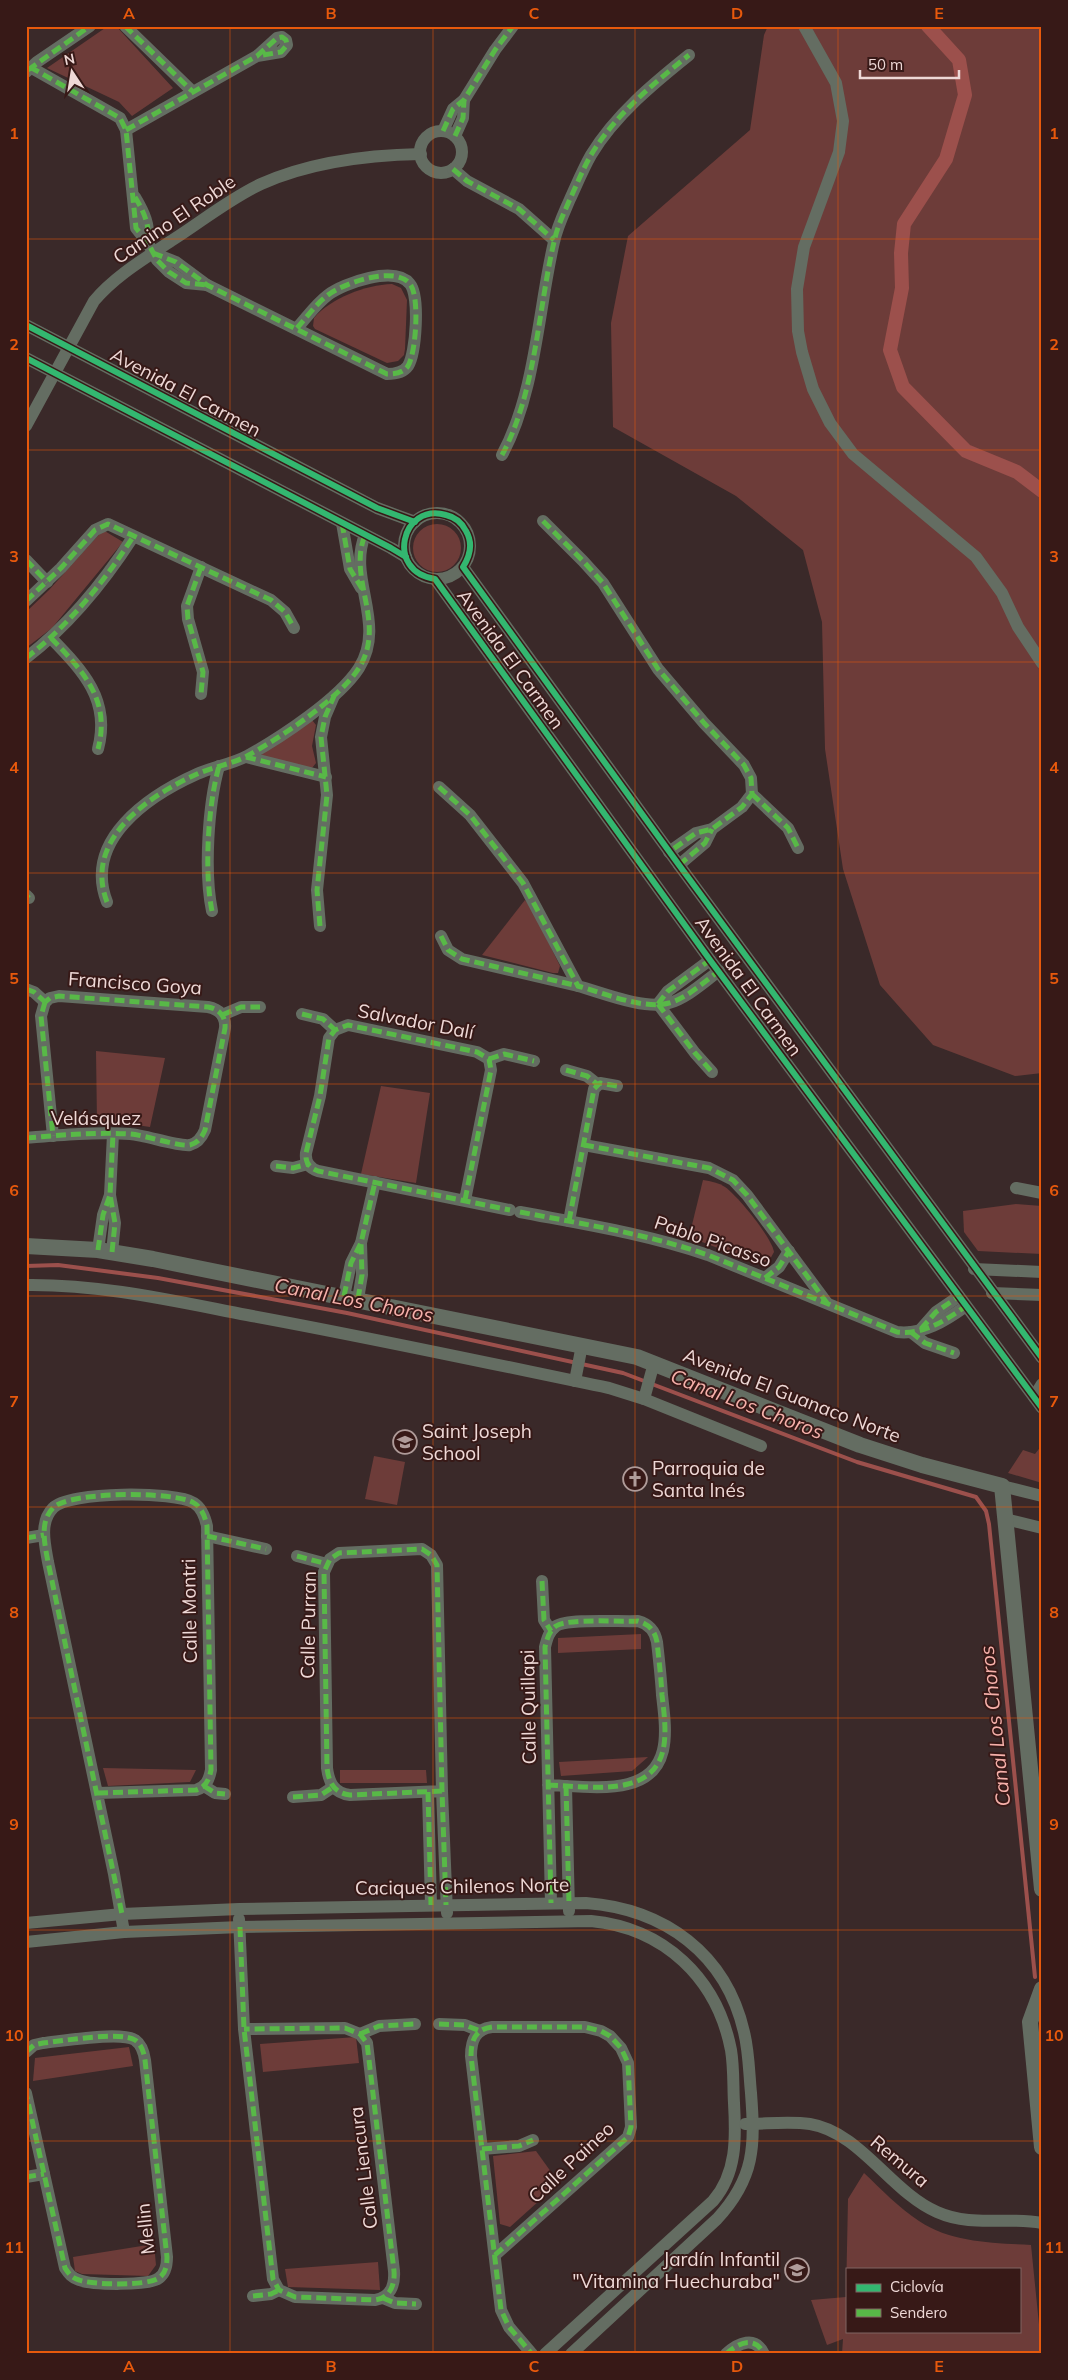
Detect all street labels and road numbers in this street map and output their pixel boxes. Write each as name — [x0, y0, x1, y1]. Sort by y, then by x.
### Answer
street label: Camino El Roble — [108, 169, 240, 269]
street label: Avenida El Carmen — [107, 342, 265, 442]
street label: Avenida El Carmen — [452, 584, 570, 734]
street label: Avenida El Carmen — [690, 911, 808, 1061]
street label: Francisco Goya — [67, 966, 203, 1000]
street label: Salvador Dalí — [356, 998, 478, 1044]
street label: Velásquez — [51, 1106, 141, 1130]
street label: Pablo Picasso — [651, 1210, 775, 1272]
street label: Avenida El Guanaco Norte — [680, 1342, 904, 1448]
street label: Calle Montri — [176, 1558, 202, 1664]
street label: Calle Purran — [295, 1571, 321, 1679]
street label: Calle Quillapi — [515, 1649, 541, 1765]
street label: Caciques Chilenos Norte — [355, 1872, 569, 1900]
street label: Calle Liencura — [344, 2105, 382, 2231]
street label: Calle Paineo — [523, 2116, 619, 2208]
street label: Remura — [866, 2130, 934, 2192]
street label: Mellin — [130, 2202, 160, 2256]

